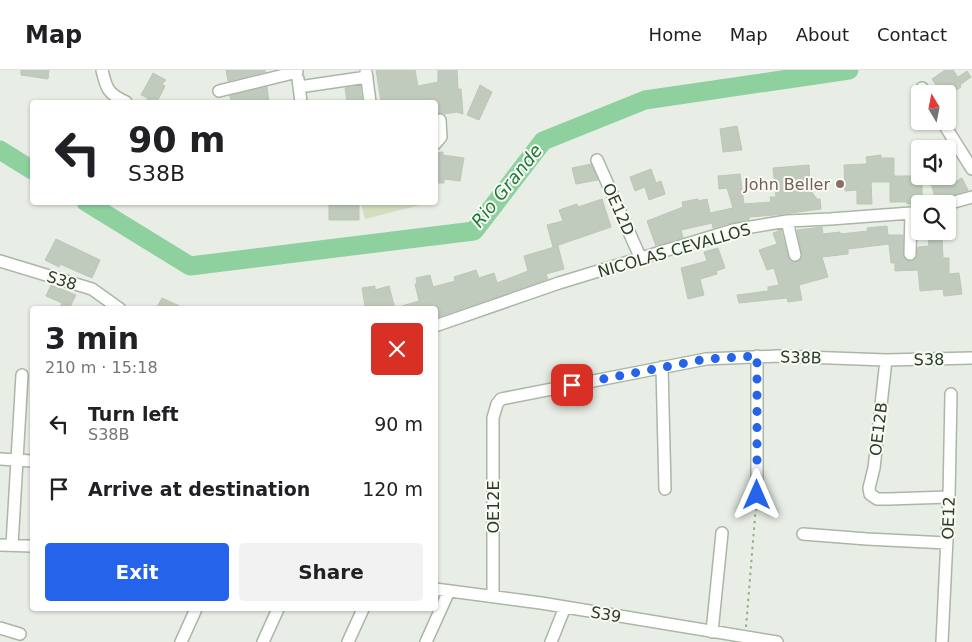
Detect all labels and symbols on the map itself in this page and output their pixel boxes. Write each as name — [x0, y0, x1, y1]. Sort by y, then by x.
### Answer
north arrow — [911, 85, 956, 130]
water label: Rio Grande — [467, 140, 546, 231]
place label: John Beller — [743, 175, 830, 194]
marker: John Beller — [834, 178, 846, 190]
street label: OE12D — [599, 180, 638, 238]
street label: NICOLAS CEVALLOS — [596, 220, 753, 281]
street label: S38 — [44, 267, 79, 294]
street label: S38B — [780, 347, 822, 368]
street label: S38 — [914, 350, 944, 369]
pin — [551, 364, 593, 406]
street label: OE12B — [866, 401, 891, 457]
position arrow — [730, 468, 782, 520]
street label: OE12E — [484, 480, 503, 534]
street label: OE12 — [938, 496, 959, 540]
street label: S39 — [589, 602, 623, 626]

